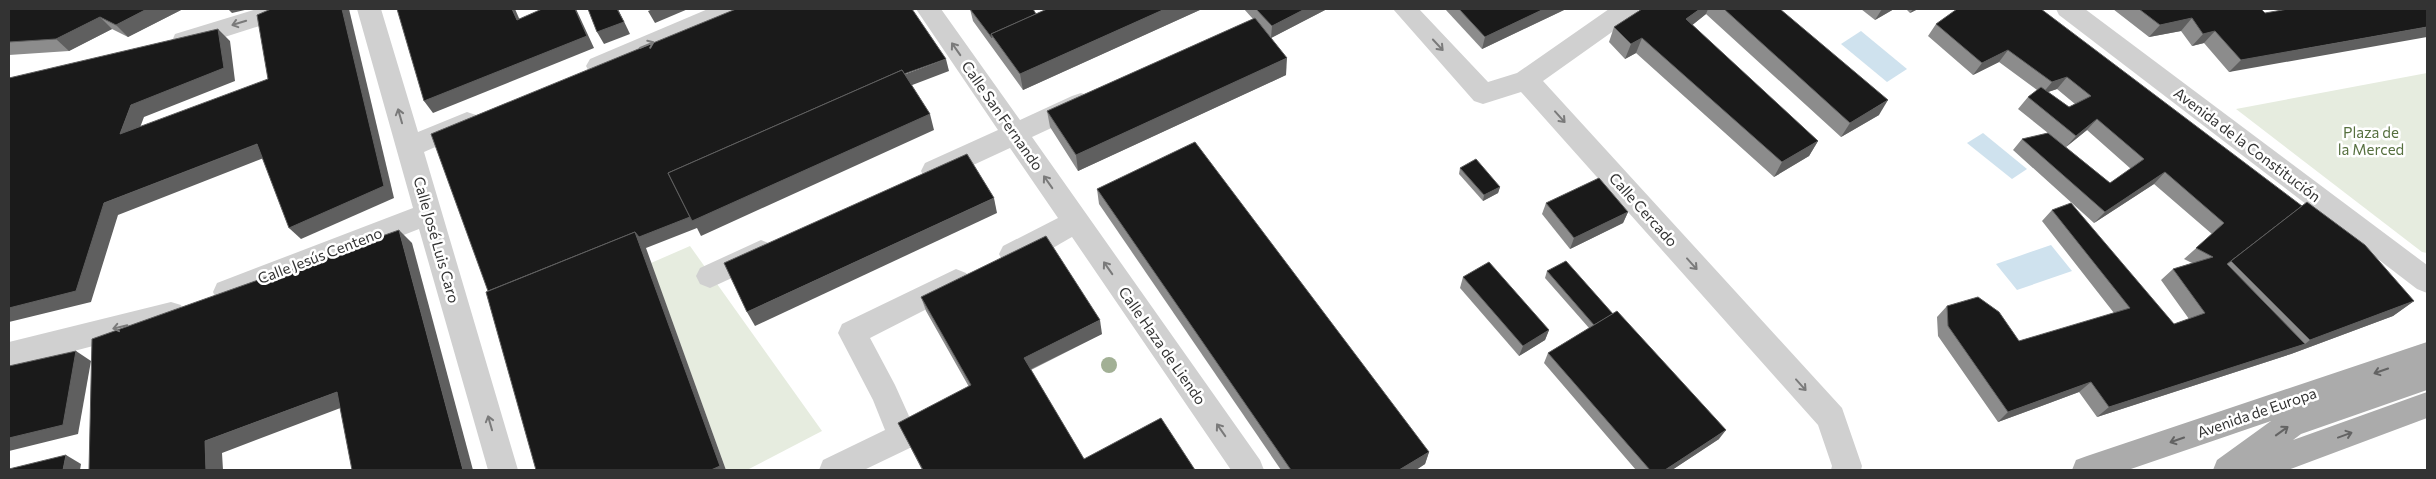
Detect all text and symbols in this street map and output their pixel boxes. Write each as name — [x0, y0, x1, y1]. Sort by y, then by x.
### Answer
one-way arrow — [231, 19, 247, 29]
one-way arrow — [1432, 38, 1444, 51]
one-way arrow — [639, 40, 654, 49]
one-way arrow — [951, 42, 961, 56]
street label: Calle San Fernando — [958, 57, 1047, 174]
street label: Avenida de la Constitución — [2171, 83, 2324, 205]
one-way arrow — [395, 109, 404, 125]
one-way arrow — [1554, 111, 1566, 124]
park label: Plaza de la Merced — [2338, 123, 2404, 158]
street label: Calle Cercado — [1606, 169, 1682, 250]
street label: Calle José Luis Caro — [410, 174, 464, 305]
one-way arrow — [1043, 176, 1053, 190]
street label: Calle Jesús Centeno — [255, 223, 385, 287]
one-way arrow — [1686, 258, 1698, 271]
one-way arrow — [1103, 261, 1113, 275]
street label: Calle Haza de Liendo — [1115, 283, 1210, 408]
one-way arrow — [113, 323, 129, 333]
one-way arrow — [2373, 366, 2389, 376]
one-way arrow — [1795, 378, 1807, 391]
street label: Avenida de Europa — [2195, 383, 2319, 441]
one-way arrow — [484, 416, 494, 432]
one-way arrow — [1216, 423, 1226, 437]
one-way arrow — [2275, 426, 2289, 436]
one-way arrow — [2336, 430, 2352, 439]
one-way arrow — [2170, 435, 2186, 445]

